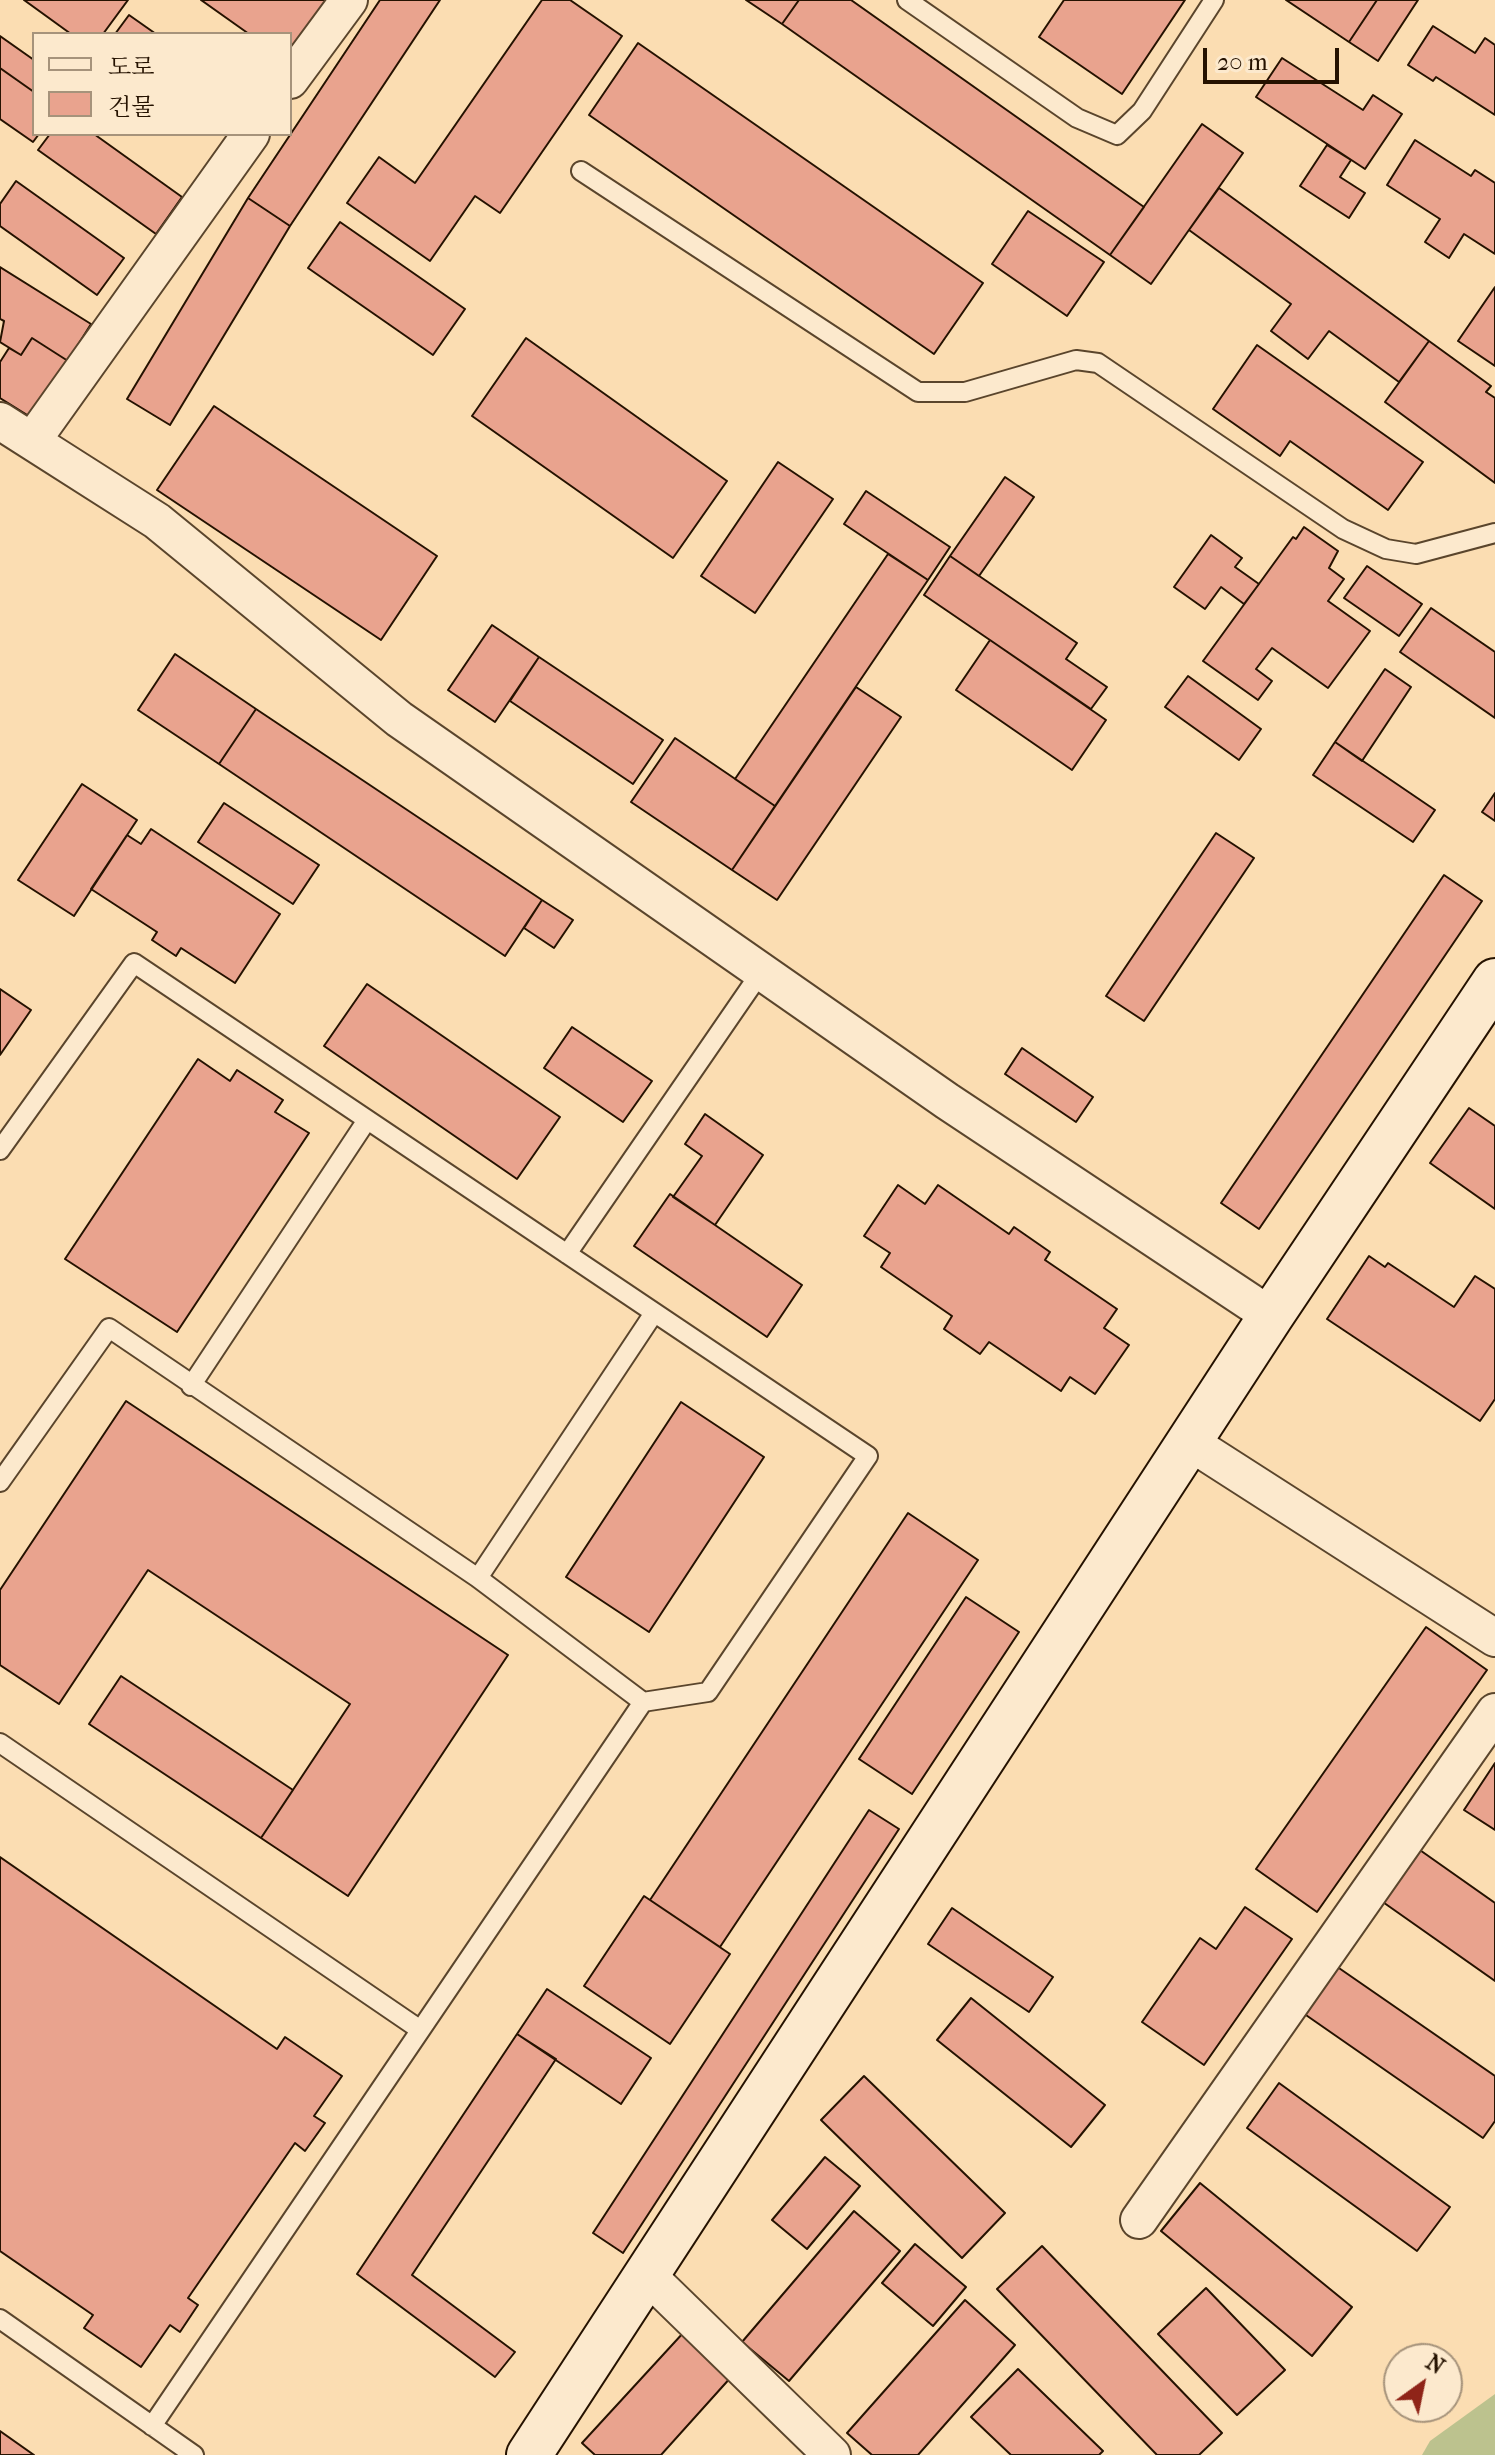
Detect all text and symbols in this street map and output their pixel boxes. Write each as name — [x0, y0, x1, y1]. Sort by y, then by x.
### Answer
legend — [32, 32, 292, 136]
scale bar — [1207, 32, 1343, 82]
text: 20 m — [1217, 48, 1268, 76]
text: 도로 — [108, 53, 154, 81]
text: 건물 — [108, 93, 154, 121]
north arrow — [1383, 2343, 1463, 2423]
text: N — [1421, 2349, 1449, 2380]

